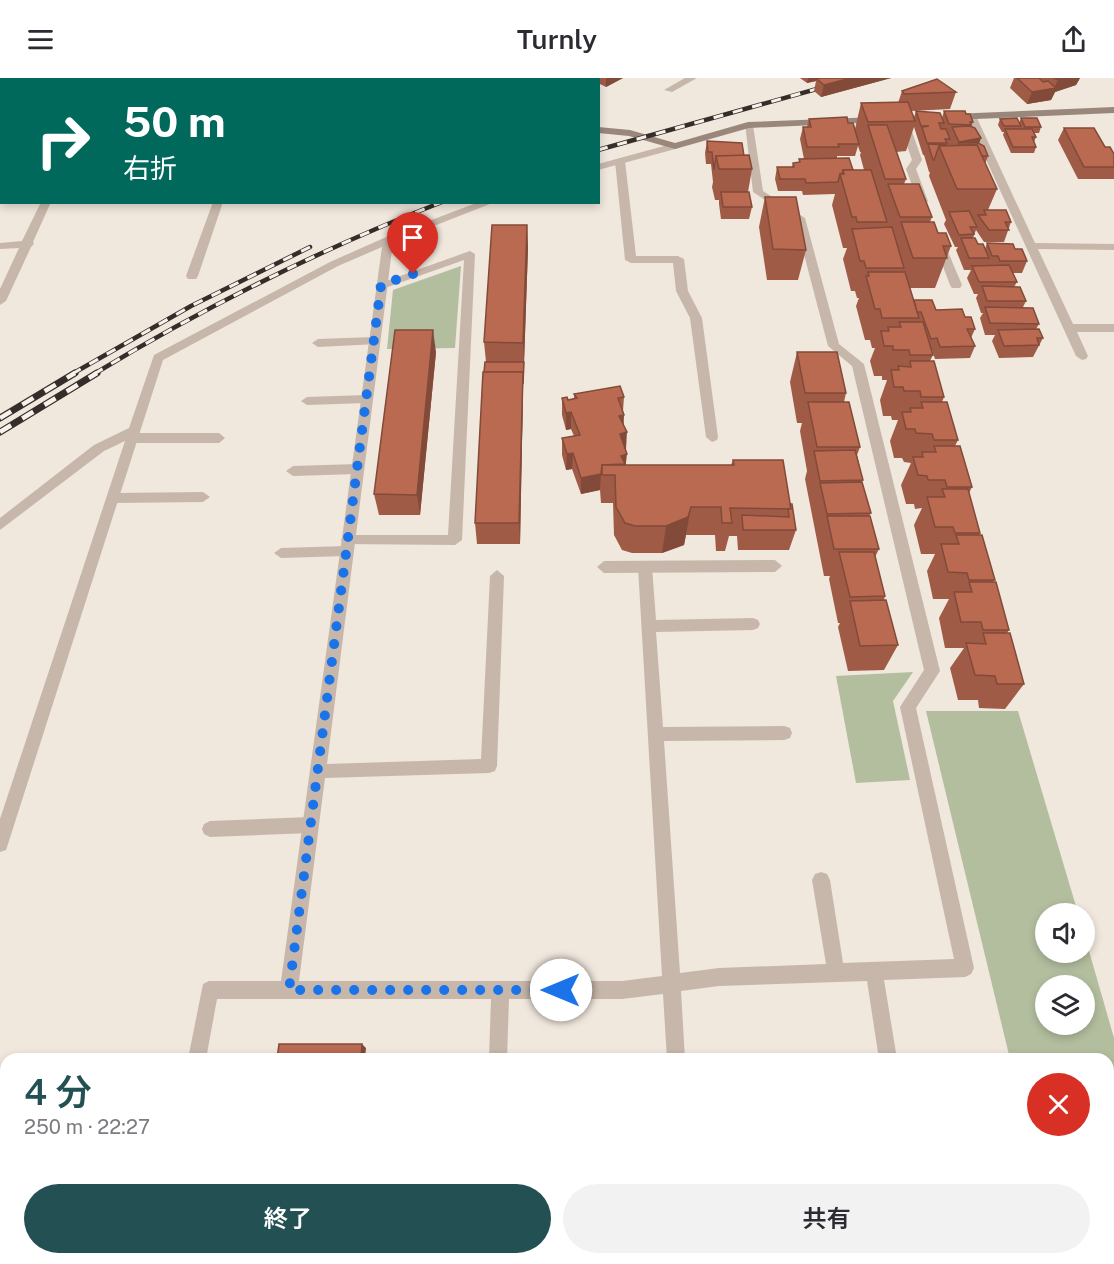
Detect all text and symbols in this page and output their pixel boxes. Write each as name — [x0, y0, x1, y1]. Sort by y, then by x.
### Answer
icon: menu — [24, 23, 57, 56]
text: Turnly — [517, 23, 597, 55]
icon: share — [1057, 23, 1090, 56]
text: 50 m — [123, 97, 226, 146]
icon: right — [24, 102, 102, 180]
text: 右折 — [123, 152, 177, 184]
pin — [387, 212, 438, 274]
icon: arrive — [396, 221, 429, 254]
map controls — [1035, 903, 1095, 1035]
button: sound — [1035, 903, 1095, 963]
position arrow — [529, 958, 593, 1022]
button: layers — [1035, 975, 1095, 1035]
text: 4 分 — [24, 1071, 92, 1113]
button: close — [1027, 1073, 1090, 1136]
text: 250 m · 22:27 — [24, 1115, 150, 1139]
button: 終了 — [24, 1184, 551, 1253]
button: 共有 — [563, 1184, 1090, 1253]

